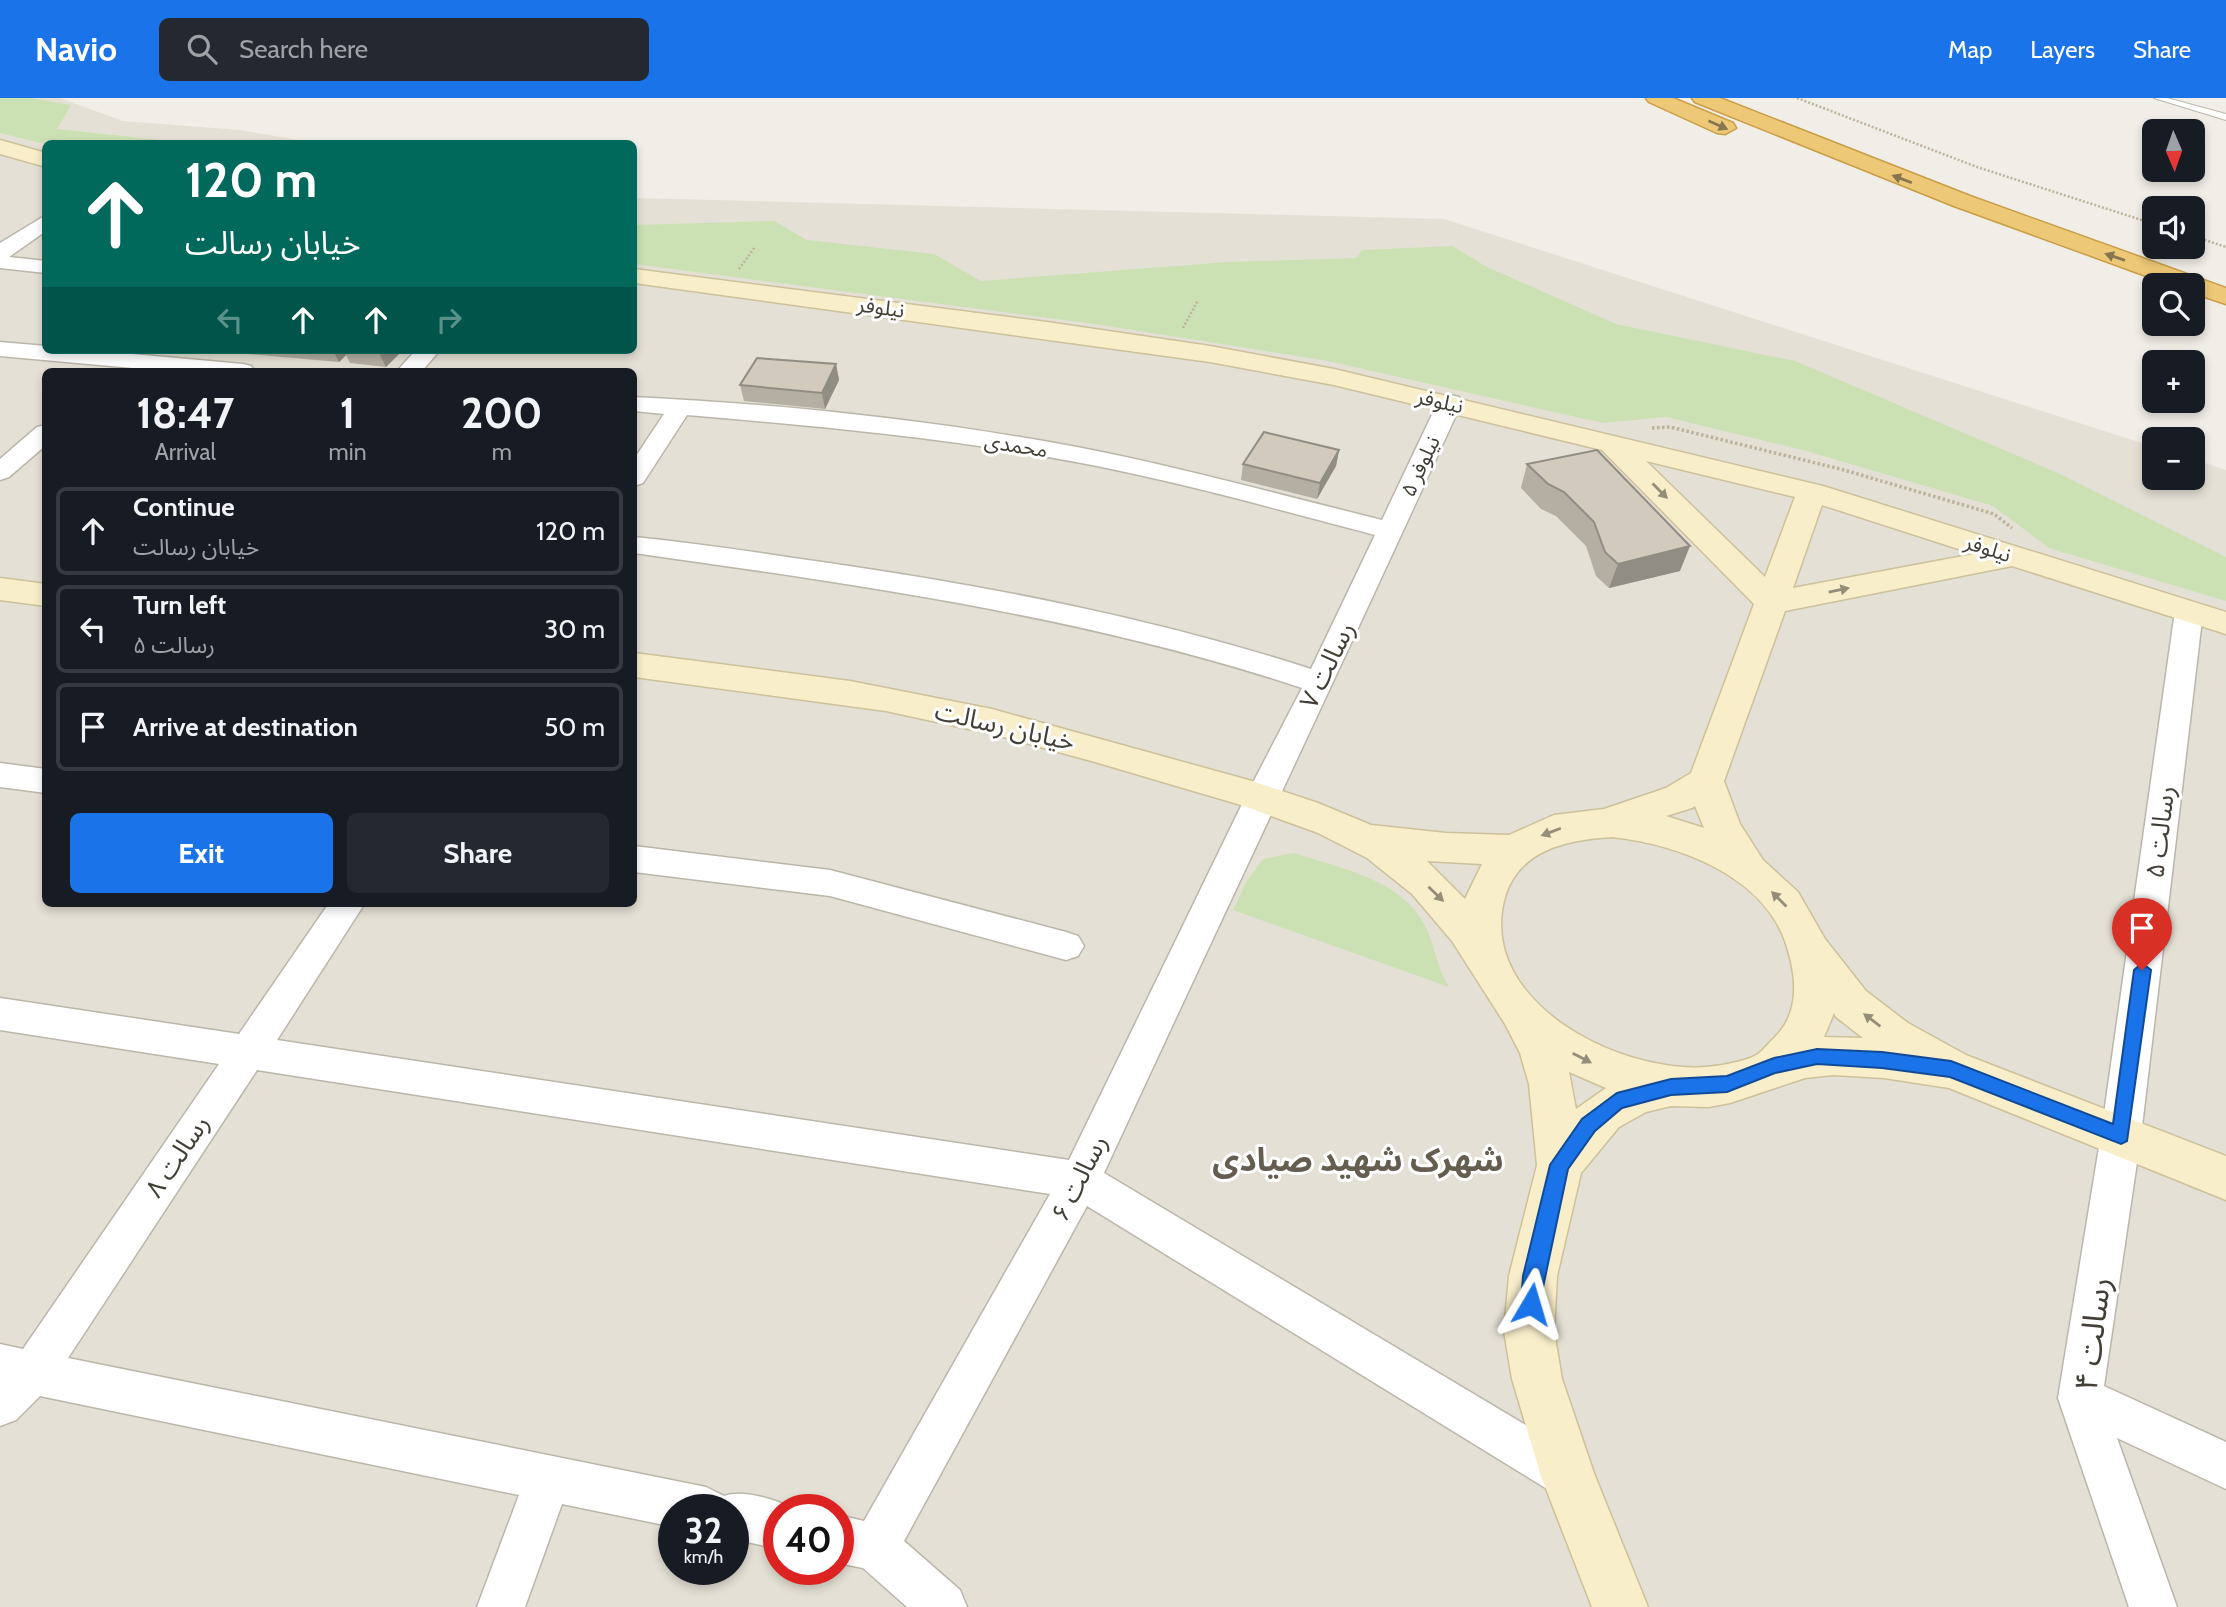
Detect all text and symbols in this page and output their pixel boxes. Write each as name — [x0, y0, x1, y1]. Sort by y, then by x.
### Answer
search box — [159, 18, 649, 81]
text: Navio — [35, 29, 117, 69]
icon: search — [183, 30, 221, 68]
text: Search here — [239, 33, 368, 65]
text: Map — [1948, 35, 1992, 64]
text: Layers — [2030, 35, 2095, 64]
text: Share — [2133, 35, 2191, 64]
north arrow — [2142, 119, 2205, 182]
map controls — [2142, 119, 2205, 490]
one-way arrow — [1708, 120, 1729, 131]
text: 120 m — [185, 150, 317, 209]
icon: ahead — [70, 168, 161, 259]
one-way arrow — [1891, 174, 1912, 185]
button: sound — [2142, 196, 2205, 259]
text: خیابان رسالت — [185, 223, 361, 262]
one-way arrow — [2105, 252, 2126, 262]
button: search — [2142, 273, 2205, 336]
street label: نیلوفر — [855, 291, 906, 323]
icon: left — [211, 301, 249, 339]
icon: ahead — [284, 301, 322, 339]
icon: ahead — [357, 301, 395, 339]
icon: right — [430, 301, 468, 339]
button: + — [2142, 350, 2205, 413]
street label: نیلوفر — [1413, 383, 1466, 419]
text: 18:47 — [136, 387, 234, 439]
text: 1 — [340, 387, 355, 439]
text: 200 — [461, 387, 543, 439]
button: − — [2142, 427, 2205, 490]
street label: محمدی — [983, 428, 1049, 462]
street label: نیلوفر ۵ — [1395, 432, 1445, 500]
text: Arrival — [155, 438, 216, 466]
text: min — [329, 438, 367, 466]
text: m — [492, 438, 512, 466]
one-way arrow — [1651, 483, 1668, 499]
text: Continue — [133, 491, 235, 523]
icon: ahead — [74, 512, 112, 550]
text: 120 m — [536, 515, 605, 547]
street label: نیلوفر — [1961, 528, 2014, 567]
text: خیابان رسالت — [133, 533, 259, 561]
one-way arrow — [1828, 584, 1850, 595]
text: Turn left — [133, 589, 226, 621]
icon: left — [74, 610, 112, 648]
text: 30 m — [544, 613, 605, 645]
street label: رسالت ۷ — [1292, 616, 1362, 714]
text: رسالت ۵ — [133, 631, 215, 659]
street label: خیابان رسالت — [932, 694, 1078, 758]
icon: arrive — [74, 708, 112, 746]
text: Arrive at destination — [133, 711, 358, 743]
text: 50 m — [544, 711, 605, 743]
street label: رسالت ۵ — [2138, 784, 2182, 880]
button: Exit — [70, 813, 333, 893]
button: Share — [347, 813, 609, 893]
one-way arrow — [1540, 826, 1561, 837]
one-way arrow — [1427, 886, 1444, 902]
one-way arrow — [1771, 892, 1788, 908]
pin — [2112, 898, 2172, 970]
icon: arrive — [2123, 909, 2161, 947]
one-way arrow — [1863, 1014, 1881, 1028]
one-way arrow — [1572, 1053, 1592, 1064]
street label: ۸ رسالت — [138, 1109, 216, 1203]
street label: رسالت ۶ — [1044, 1129, 1114, 1227]
district label: شهرک شهید صیادی — [1212, 1139, 1504, 1179]
position arrow — [1494, 1267, 1568, 1341]
street label: رسالت ۴ — [2066, 1275, 2118, 1393]
speed limit sign: 40 — [763, 1494, 854, 1585]
text: 32 — [685, 1509, 722, 1552]
text: km/h — [684, 1546, 723, 1568]

